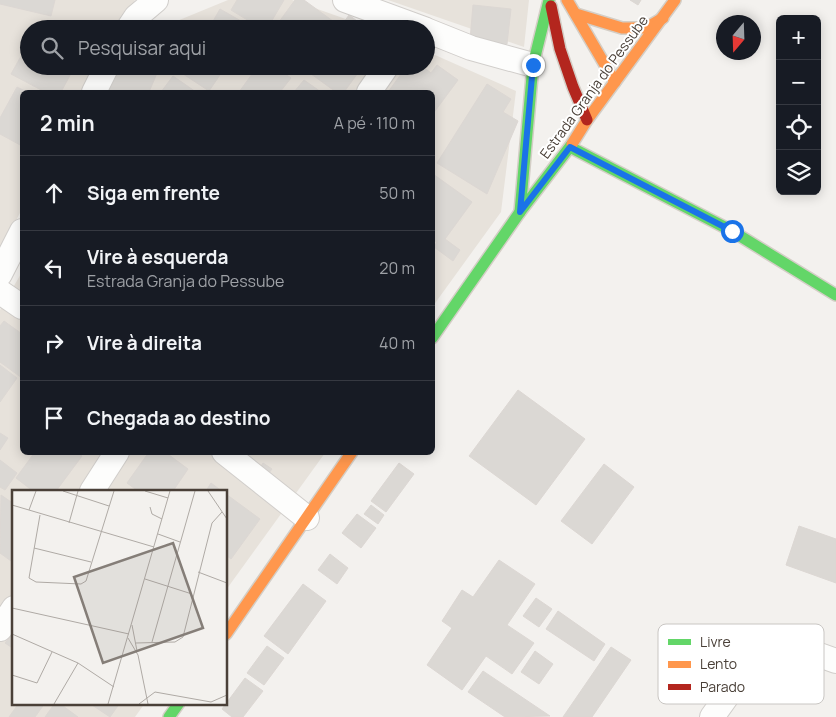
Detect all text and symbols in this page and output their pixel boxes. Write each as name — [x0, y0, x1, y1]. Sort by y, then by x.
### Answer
street label: Estrada Granja do Pessube — [535, 11, 652, 162]
north arrow — [716, 15, 761, 60]
map controls — [776, 15, 821, 195]
button: + — [776, 15, 821, 60]
search box — [20, 20, 435, 75]
icon: search — [38, 34, 66, 62]
text: Pesquisar aqui — [78, 35, 206, 61]
route end — [522, 54, 545, 77]
button: − — [776, 60, 821, 105]
button: locate — [776, 105, 821, 150]
text: 2 min — [40, 109, 95, 137]
text: A pé · 110 m — [334, 112, 415, 134]
button: layers — [776, 150, 821, 195]
icon: ahead — [40, 179, 68, 207]
text: Siga em frente — [87, 180, 220, 206]
text: 50 m — [379, 182, 415, 204]
route start — [721, 220, 744, 243]
text: Vire à esquerda — [87, 244, 228, 270]
icon: left — [40, 254, 68, 282]
text: 20 m — [379, 257, 415, 279]
text: Estrada Granja do Pessube — [87, 270, 284, 292]
icon: right — [40, 329, 68, 357]
text: Vire à direita — [87, 330, 202, 356]
text: 40 m — [379, 332, 415, 354]
icon: arrive — [40, 404, 68, 432]
text: Chegada ao destino — [87, 405, 270, 431]
inset map — [12, 490, 228, 704]
legend — [658, 624, 824, 704]
text: Livre — [700, 632, 731, 651]
text: Lento — [700, 654, 737, 673]
text: Parado — [700, 677, 745, 696]

